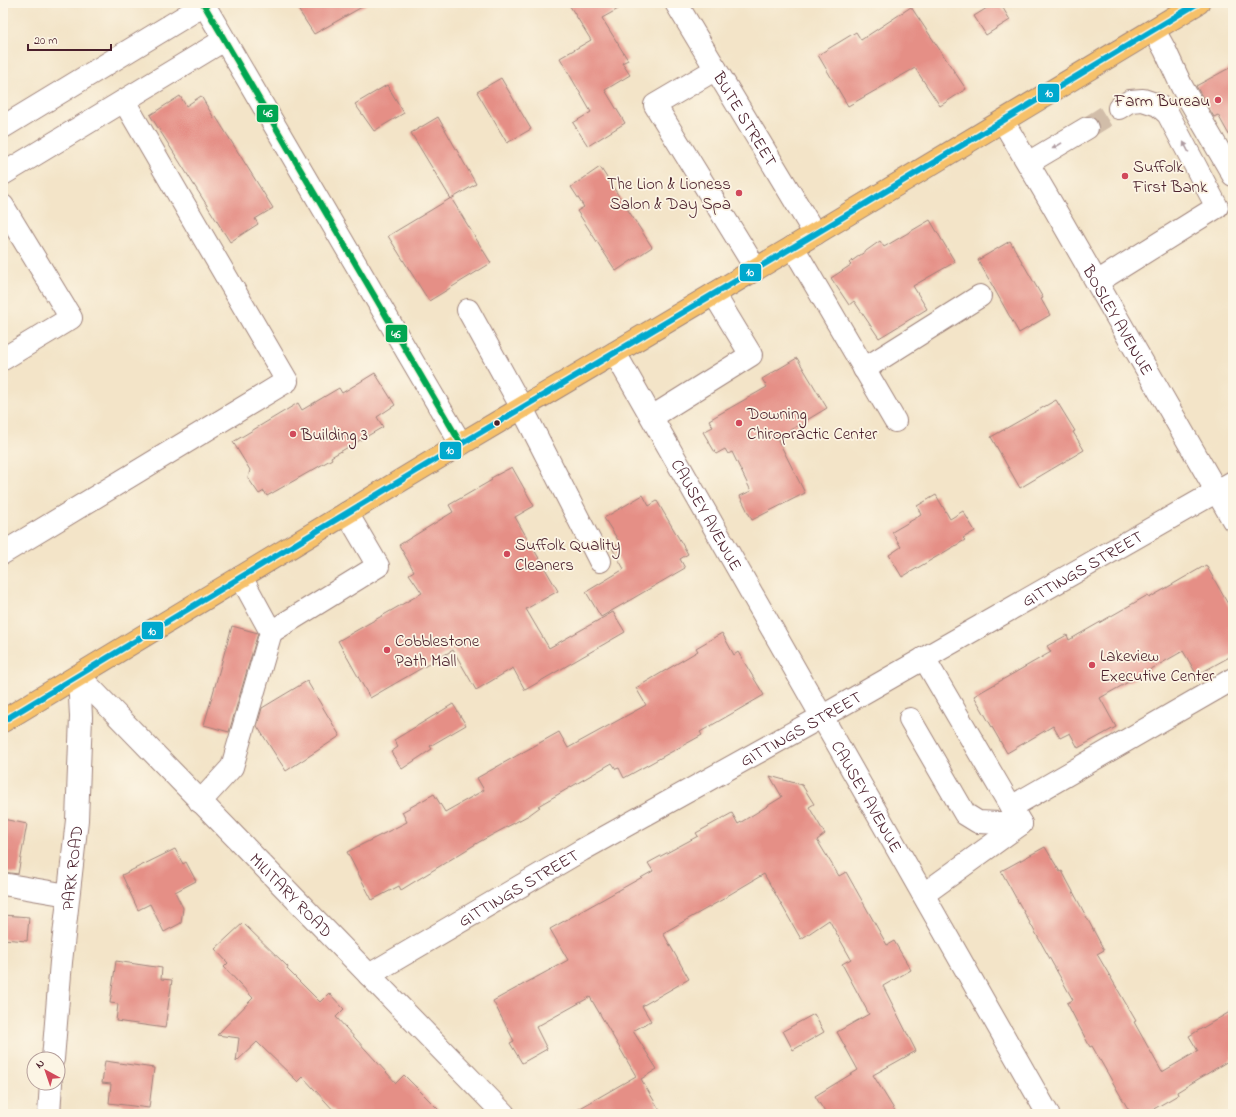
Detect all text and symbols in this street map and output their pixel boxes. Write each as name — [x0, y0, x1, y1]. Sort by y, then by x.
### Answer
scale bar — [28, 26, 111, 52]
text: 20 m — [34, 32, 57, 50]
street label: BUTE STREET — [706, 66, 783, 172]
line badge: 10 — [1037, 83, 1060, 103]
text: 10 — [1045, 86, 1053, 102]
place label: Farm Bureau — [1113, 89, 1210, 114]
marker: Farm Bureau — [1213, 95, 1223, 105]
line badge: 46 — [256, 104, 279, 123]
text: 46 — [262, 106, 273, 122]
one-way arrow — [1051, 142, 1063, 149]
one-way arrow — [1182, 142, 1189, 153]
place label: Suffolk First Bank — [1132, 155, 1208, 200]
marker: Suffolk First Bank — [1120, 171, 1130, 181]
place label: The Lion & Lioness Salon & Day Spa — [607, 172, 731, 218]
marker: The Lion & Lioness Salon & Day Spa — [734, 188, 744, 198]
street label: BOSLEY AVENUE — [1075, 260, 1159, 381]
line badge: 10 — [739, 263, 762, 282]
text: 10 — [746, 265, 754, 281]
line badge: 46 — [385, 324, 408, 343]
text: 46 — [390, 327, 401, 343]
place label: Downing Chiropractic Center — [746, 402, 878, 447]
unlabelled marker — [492, 418, 502, 428]
marker: Downing Chiropractic Center — [734, 418, 744, 428]
place label: Building 3 — [300, 423, 368, 450]
marker: Building 3 — [288, 429, 298, 439]
line badge: 10 — [439, 441, 462, 460]
text: 10 — [446, 443, 454, 459]
street label: CAUSEY AVENUE — [664, 455, 748, 576]
street label: GITTINGS STREET — [1018, 525, 1148, 614]
place label: Suffolk Quality Cleaners — [515, 533, 621, 578]
marker: Suffolk Quality Cleaners — [502, 549, 512, 559]
line badge: 10 — [141, 621, 164, 640]
text: 10 — [148, 624, 156, 640]
place label: Cobblestone Path Mall — [395, 629, 480, 674]
place label: Lakeview Executive Center — [1100, 644, 1215, 689]
marker: Cobblestone Path Mall — [382, 645, 392, 655]
marker: Lakeview Executive Center — [1087, 660, 1097, 670]
street label: GITTINGS STREET — [736, 685, 867, 774]
street label: CAUSEY AVENUE — [824, 736, 908, 858]
street label: PARK ROAD — [56, 824, 90, 912]
street label: GITTINGS STREET — [454, 843, 584, 934]
street label: MILITARY ROAD — [243, 848, 338, 944]
north arrow — [26, 1051, 66, 1091]
text: N — [32, 1056, 48, 1073]

